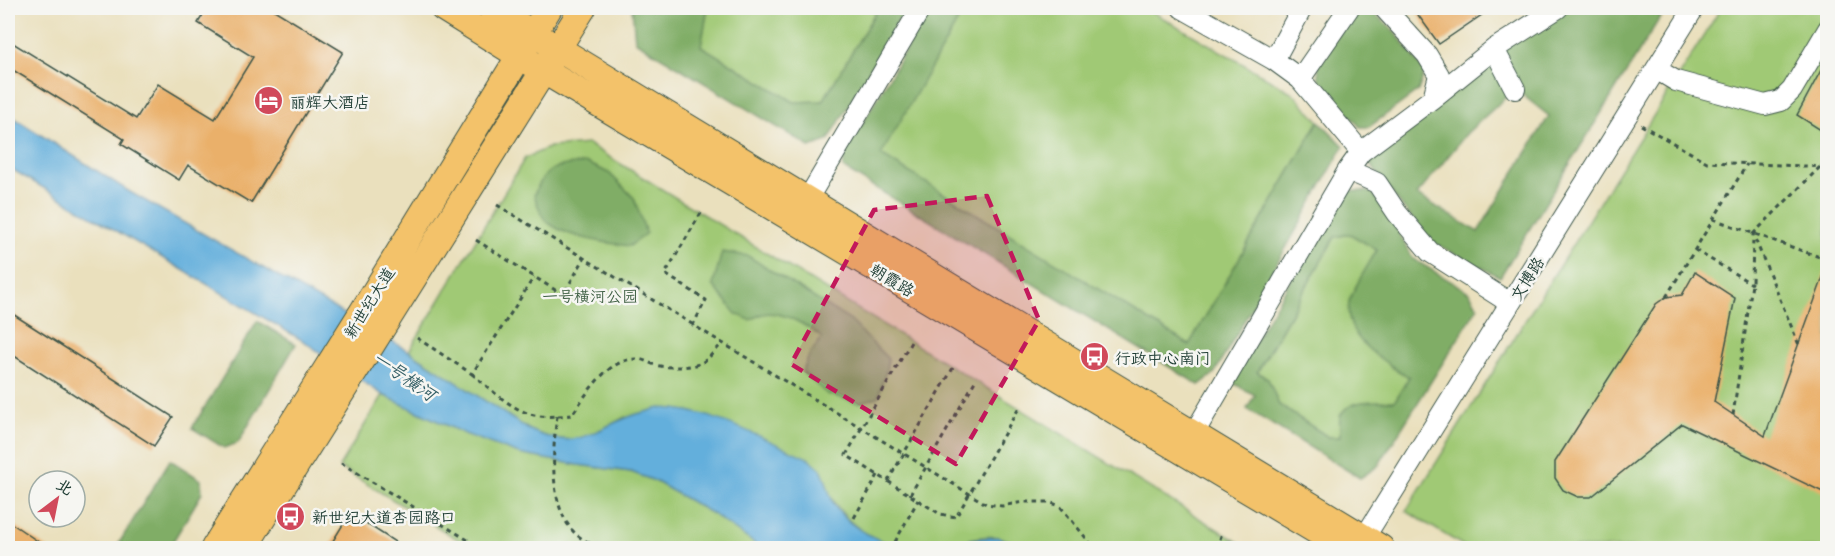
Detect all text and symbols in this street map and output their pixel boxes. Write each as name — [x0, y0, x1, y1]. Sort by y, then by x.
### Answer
hotel icon: 丽辉大酒店 — [253, 85, 285, 117]
place label: 丽辉大酒店 — [290, 89, 370, 113]
street label: 文博路 — [1503, 251, 1549, 305]
street label: 朝霞路 — [866, 256, 920, 302]
street label: 新世纪大道 — [337, 262, 399, 342]
park label: 一号横河公园 — [542, 283, 638, 307]
bus stop icon: 行政中心南门 — [1078, 341, 1110, 373]
water label: 一号横河 — [368, 343, 445, 408]
place label: 行政中心南门 — [1115, 345, 1211, 369]
north arrow — [27, 469, 87, 529]
text: 北 — [52, 471, 79, 500]
bus stop icon: 新世纪大道杏园路口 — [275, 500, 307, 532]
place label: 新世纪大道杏园路口 — [312, 504, 456, 528]

